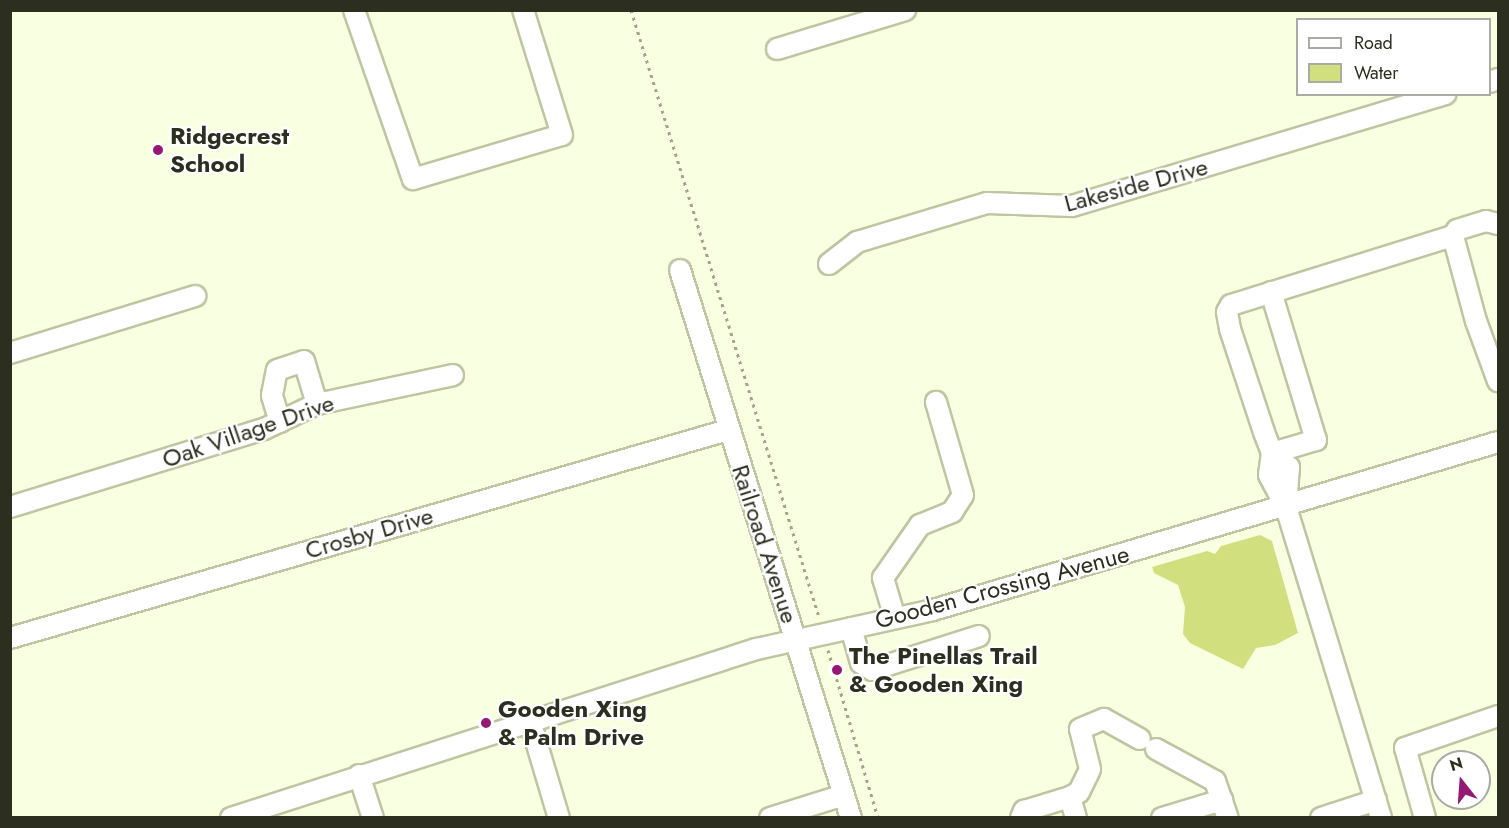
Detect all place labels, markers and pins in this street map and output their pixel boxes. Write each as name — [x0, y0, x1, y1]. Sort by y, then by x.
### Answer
place label: Ridgecrest School — [170, 122, 289, 178]
marker: Ridgecrest School — [151, 143, 165, 157]
place label: The Pinellas Trail & Gooden Xing — [849, 642, 1038, 698]
marker: The Pinellas Trail & Gooden Xing — [830, 663, 844, 677]
place label: Gooden Xing & Palm Drive — [498, 695, 647, 751]
marker: Gooden Xing & Palm Drive — [479, 716, 493, 730]

